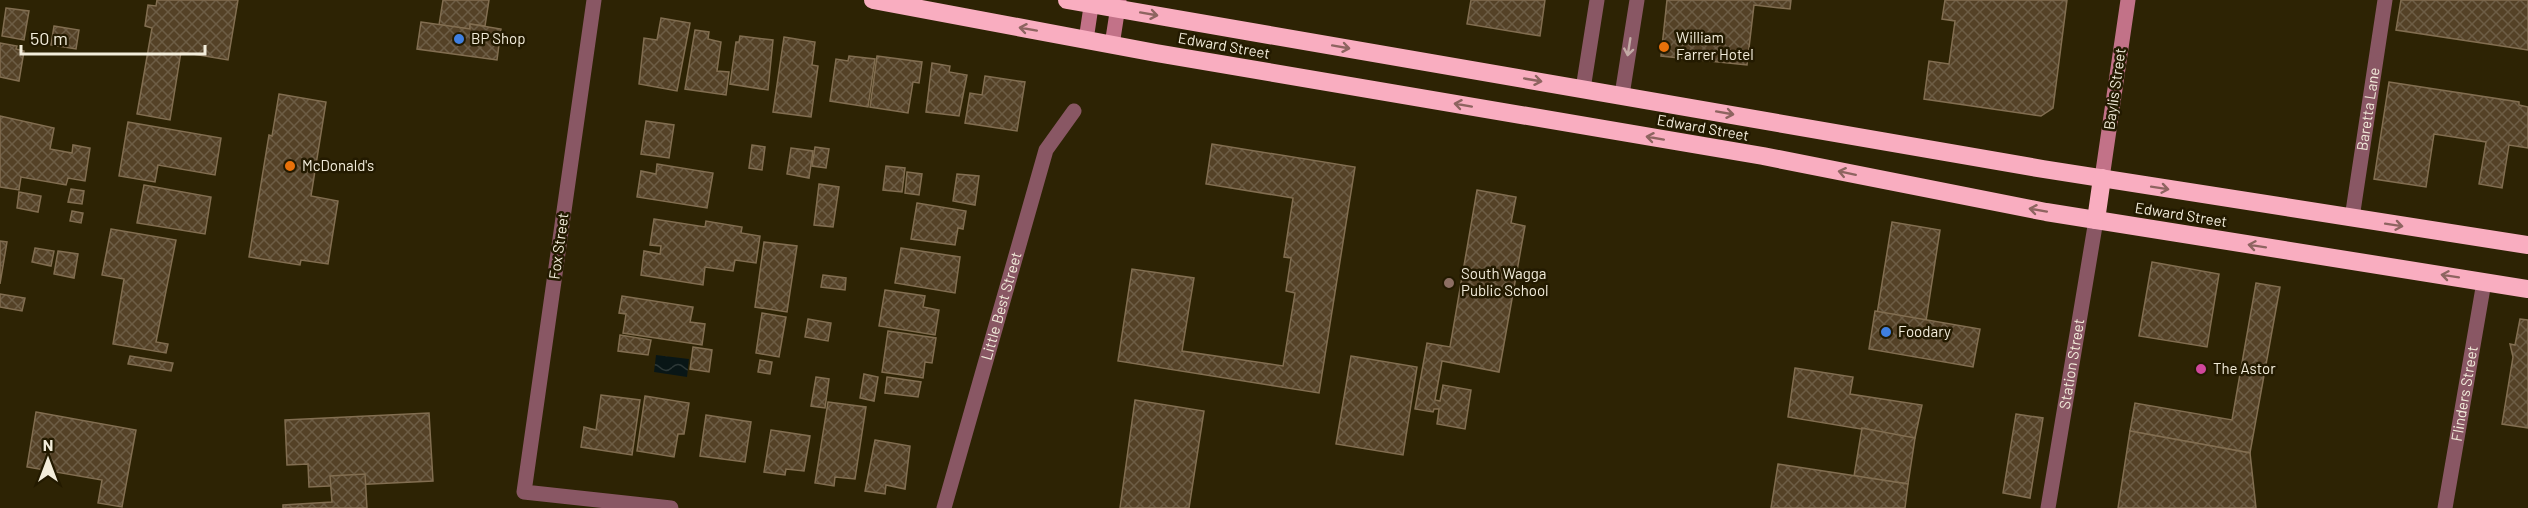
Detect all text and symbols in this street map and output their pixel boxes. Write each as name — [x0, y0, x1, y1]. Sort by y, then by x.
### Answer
one-way arrow — [1139, 8, 1158, 19]
scale bar — [21, 18, 206, 56]
one-way arrow — [1019, 23, 1038, 34]
text: 50 m — [30, 27, 68, 49]
street label: Edward Street — [1177, 28, 1272, 62]
place label: William Farrer Hotel — [1676, 28, 1754, 63]
place label: BP Shop — [471, 29, 525, 47]
marker: BP Shop — [452, 32, 466, 46]
one-way arrow — [1624, 37, 1635, 57]
marker: William Farrer Hotel — [1657, 40, 1671, 54]
one-way arrow — [1331, 41, 1350, 52]
street label: Baylis Street — [2099, 47, 2129, 131]
street label: Baretta Lane — [2352, 66, 2383, 152]
one-way arrow — [1523, 75, 1543, 86]
one-way arrow — [1454, 99, 1473, 110]
one-way arrow — [1715, 107, 1735, 118]
street label: Edward Street — [1656, 110, 1751, 144]
one-way arrow — [1646, 132, 1666, 143]
place label: McDonald's — [302, 156, 374, 174]
marker: McDonald's — [283, 159, 297, 173]
one-way arrow — [1838, 167, 1857, 179]
one-way arrow — [2149, 182, 2169, 193]
street label: Edward Street — [2134, 198, 2229, 230]
one-way arrow — [2029, 205, 2049, 216]
street label: Fox Street — [544, 211, 572, 280]
one-way arrow — [2383, 219, 2403, 230]
one-way arrow — [2248, 240, 2267, 251]
street label: Little Best Street — [977, 250, 1025, 362]
place label: South Wagga Public School — [1461, 264, 1549, 299]
one-way arrow — [2440, 270, 2460, 281]
marker: South Wagga Public School — [1442, 276, 1456, 290]
street label: Station Street — [2055, 317, 2087, 410]
place label: Foodary — [1898, 322, 1951, 340]
marker: Foodary — [1879, 325, 1893, 339]
street label: Flinders Street — [2447, 344, 2481, 443]
place label: The Astor — [2213, 359, 2276, 377]
marker: The Astor — [2194, 362, 2208, 376]
north arrow — [18, 430, 78, 490]
text: N — [43, 435, 53, 454]

